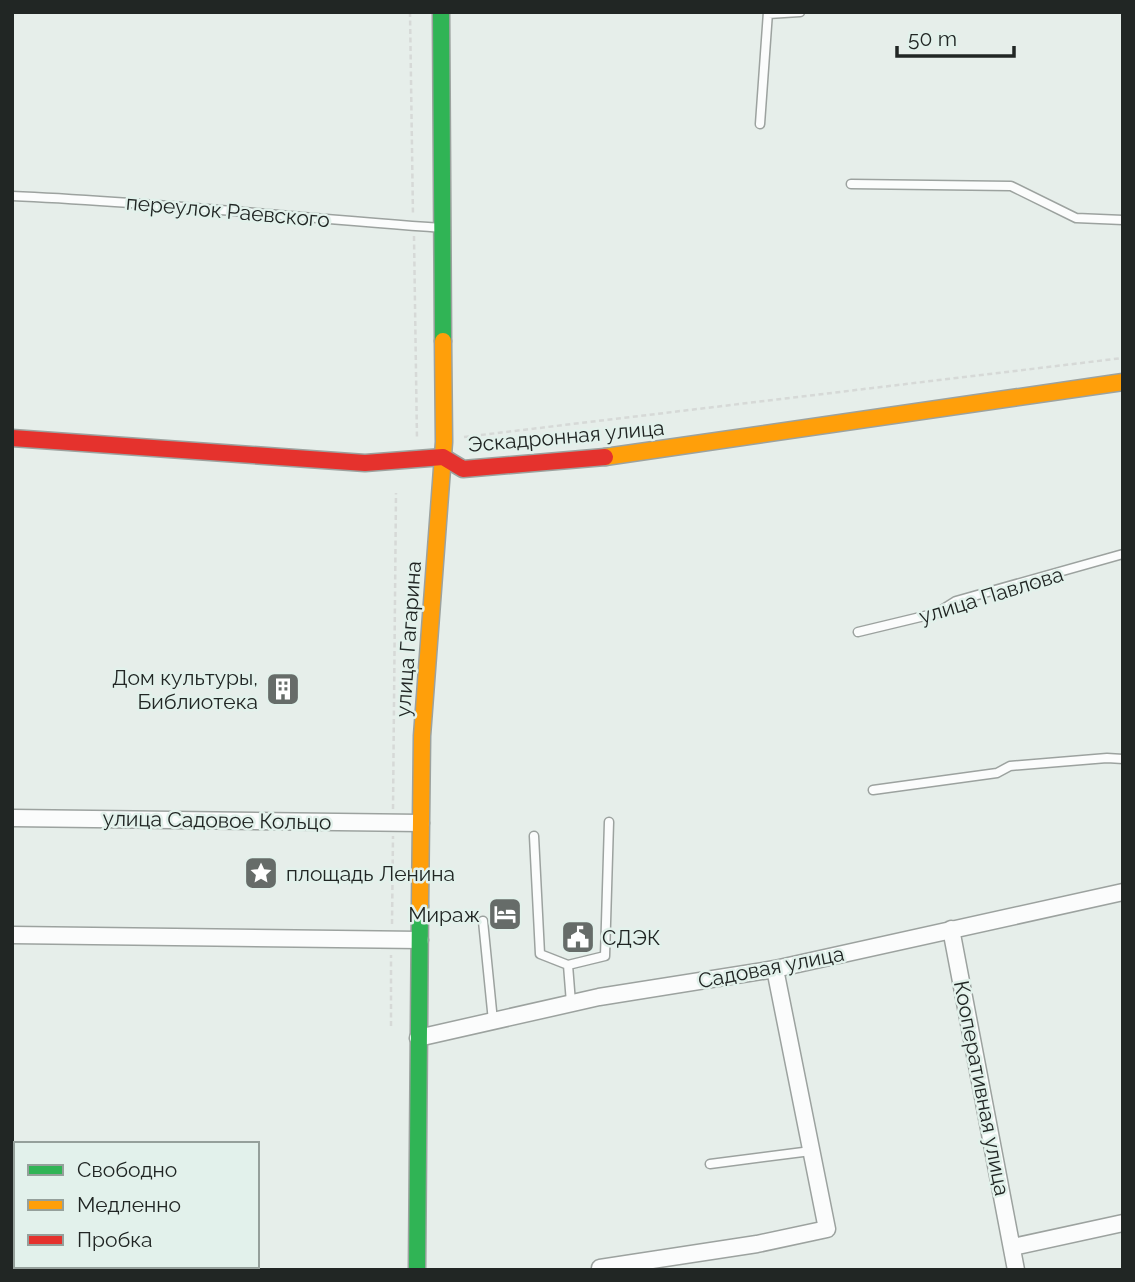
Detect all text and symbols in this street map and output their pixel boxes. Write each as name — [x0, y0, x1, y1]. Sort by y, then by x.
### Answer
scale bar — [897, 14, 1014, 58]
text: 50 m — [908, 26, 957, 51]
street label: переулок Раевского — [125, 190, 331, 232]
street label: Эскадронная улица — [467, 415, 665, 457]
street label: улица Гагарина — [390, 560, 426, 718]
street label: улица Павлова — [916, 561, 1066, 629]
place label: Дом культуры, Библиотека — [112, 665, 258, 714]
building icon: Дом культуры, Библиотека — [264, 670, 302, 708]
street label: улица Садовое Кольцо — [102, 806, 332, 834]
place icon: площадь Ленина — [242, 854, 280, 892]
place label: площадь Ленина — [286, 861, 455, 886]
hotel icon: Мираж — [486, 895, 524, 933]
place label: Мираж — [408, 902, 480, 927]
public building icon: СДЭК — [559, 918, 597, 956]
place label: СДЭК — [602, 925, 660, 950]
street label: Садовая улица — [696, 941, 846, 993]
street label: Кооперативная улица — [949, 978, 1015, 1198]
legend — [14, 1142, 259, 1268]
text: Свободно — [77, 1157, 177, 1182]
text: Медленно — [77, 1192, 181, 1217]
text: Пробка — [77, 1227, 153, 1252]

